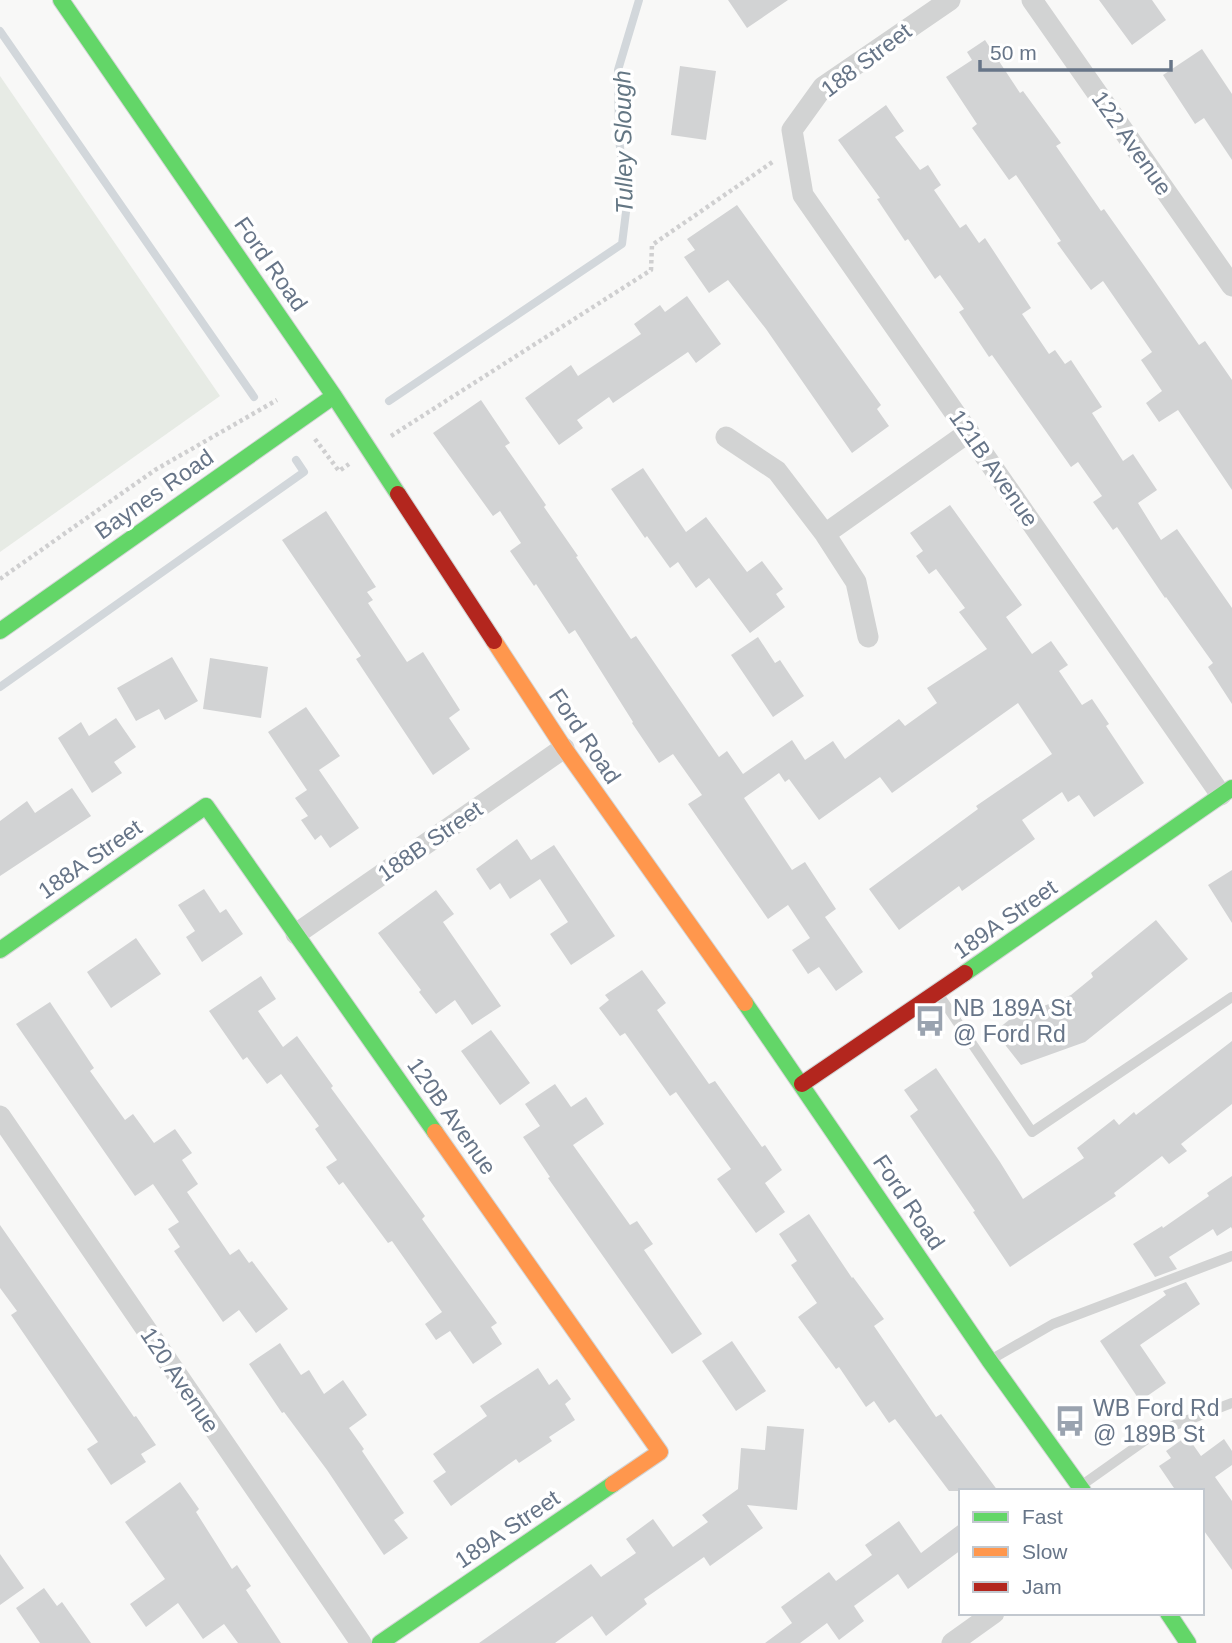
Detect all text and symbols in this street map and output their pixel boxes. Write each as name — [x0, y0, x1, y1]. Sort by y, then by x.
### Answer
street label: 188 Street — [816, 17, 917, 102]
scale bar — [980, 28, 1171, 72]
text: 50 m — [990, 41, 1037, 64]
water label: Tulley Slough — [608, 70, 638, 214]
street label: 122 Avenue — [1087, 86, 1177, 200]
street label: Ford Road — [229, 212, 313, 316]
street label: 121B Avenue — [944, 405, 1044, 531]
street label: Baynes Road — [90, 444, 218, 544]
street label: Ford Road — [544, 684, 626, 788]
street label: 188B Street — [373, 795, 488, 886]
street label: 188A Street — [33, 814, 147, 904]
street label: 189A Street — [948, 874, 1062, 964]
place label: NB 189A St @ Ford Rd — [953, 995, 1073, 1047]
bus stop icon: NB 189A St @ Ford Rd — [913, 1004, 947, 1038]
street label: 120B Avenue — [402, 1053, 502, 1179]
street label: Ford Road — [868, 1150, 950, 1254]
street label: 120 Avenue — [135, 1323, 225, 1437]
place label: WB Ford Rd @ 189B St — [1093, 1395, 1220, 1447]
bus stop icon: WB Ford Rd @ 189B St — [1053, 1404, 1087, 1438]
street label: 189A Street — [450, 1484, 565, 1573]
legend — [959, 1489, 1204, 1615]
text: Fast — [1022, 1505, 1063, 1528]
text: Slow — [1022, 1540, 1068, 1563]
text: Jam — [1022, 1575, 1062, 1598]

